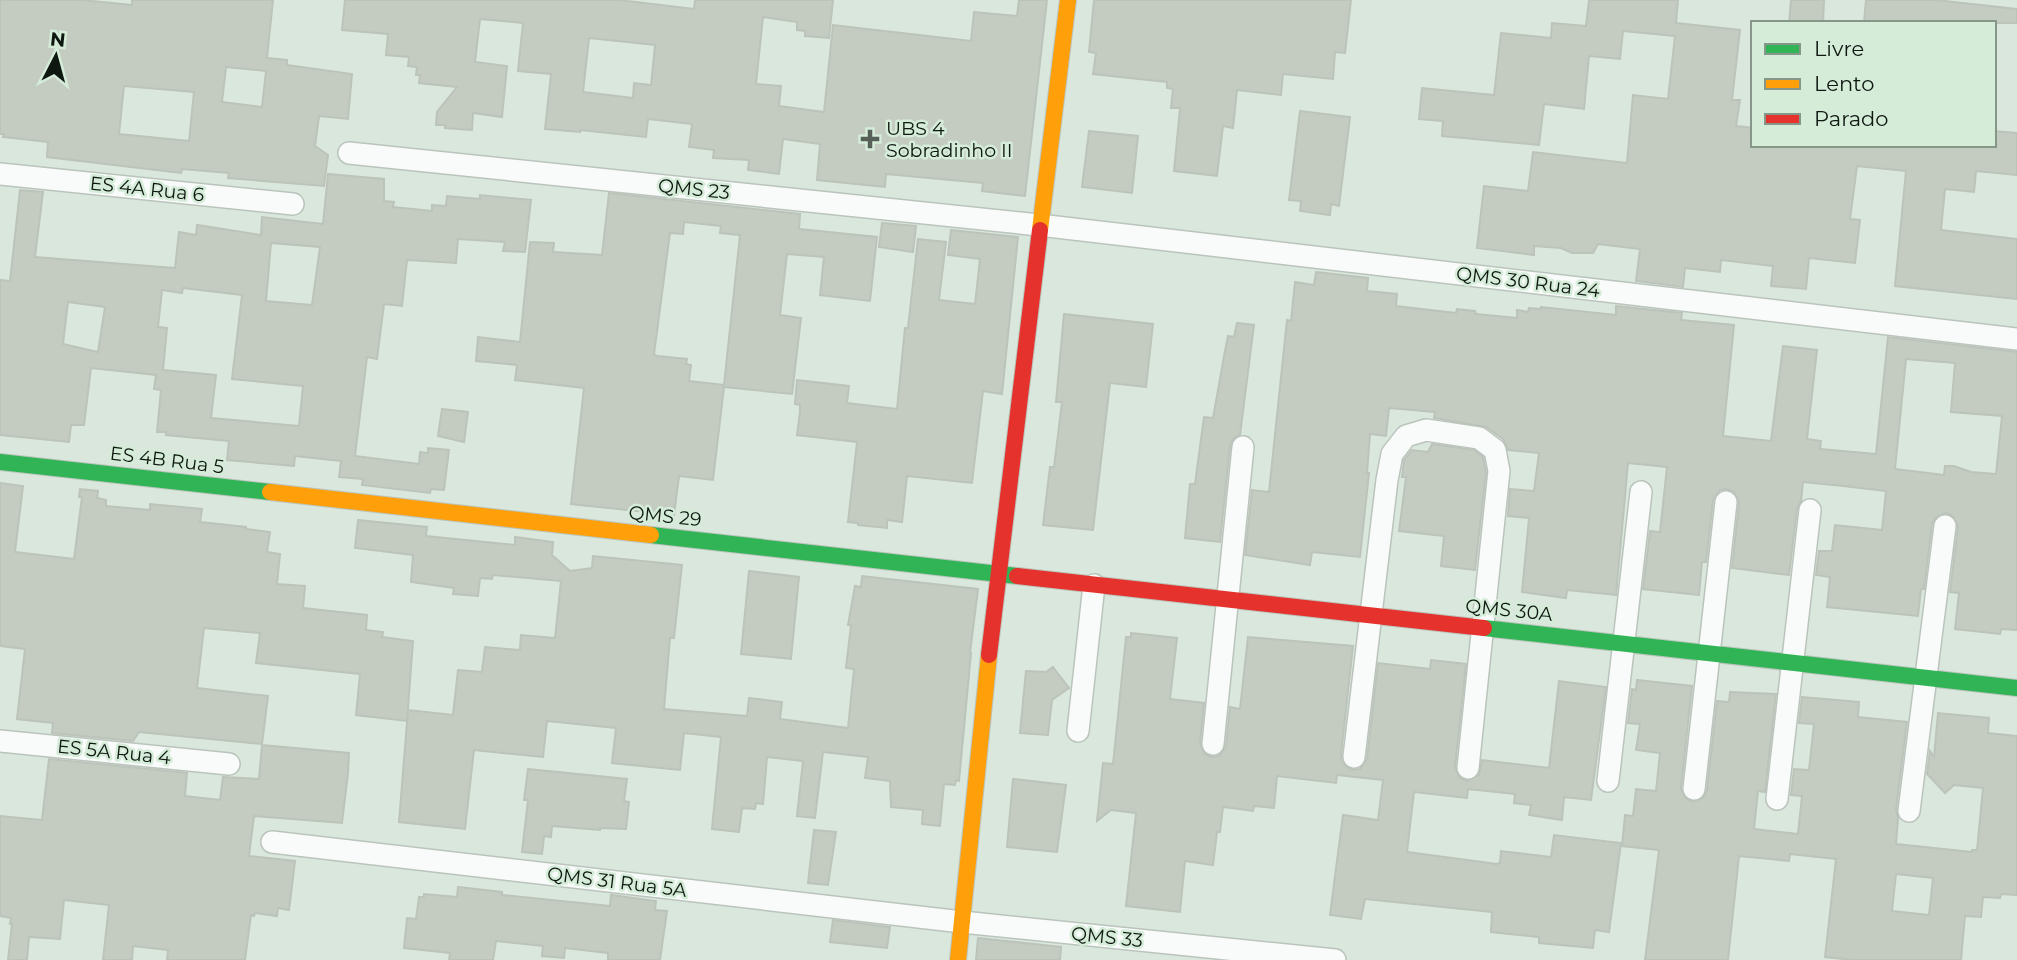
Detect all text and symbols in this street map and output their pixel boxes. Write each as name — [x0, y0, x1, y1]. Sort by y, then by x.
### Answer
north arrow — [21, 21, 91, 91]
legend — [1751, 21, 1996, 147]
text: N — [49, 27, 67, 52]
text: Livre — [1814, 36, 1864, 61]
text: Lento — [1814, 71, 1874, 96]
text: Parado — [1814, 106, 1889, 131]
place label: UBS 4 Sobradinho II — [886, 117, 1013, 162]
marker: UBS 4 Sobradinho II — [860, 129, 880, 149]
street label: ES 4A Rua 6 — [89, 172, 205, 206]
street label: QMS 23 — [657, 174, 731, 204]
street label: QMS 30 Rua 24 — [1455, 262, 1602, 302]
street label: ES 4B Rua 5 — [109, 442, 226, 478]
street label: QMS 29 — [627, 501, 703, 531]
street label: QMS 30A — [1464, 594, 1554, 626]
street label: ES 5A Rua 4 — [56, 735, 172, 769]
street label: QMS 31 Rua 5A — [546, 862, 688, 902]
street label: QMS 33 — [1070, 922, 1144, 952]

